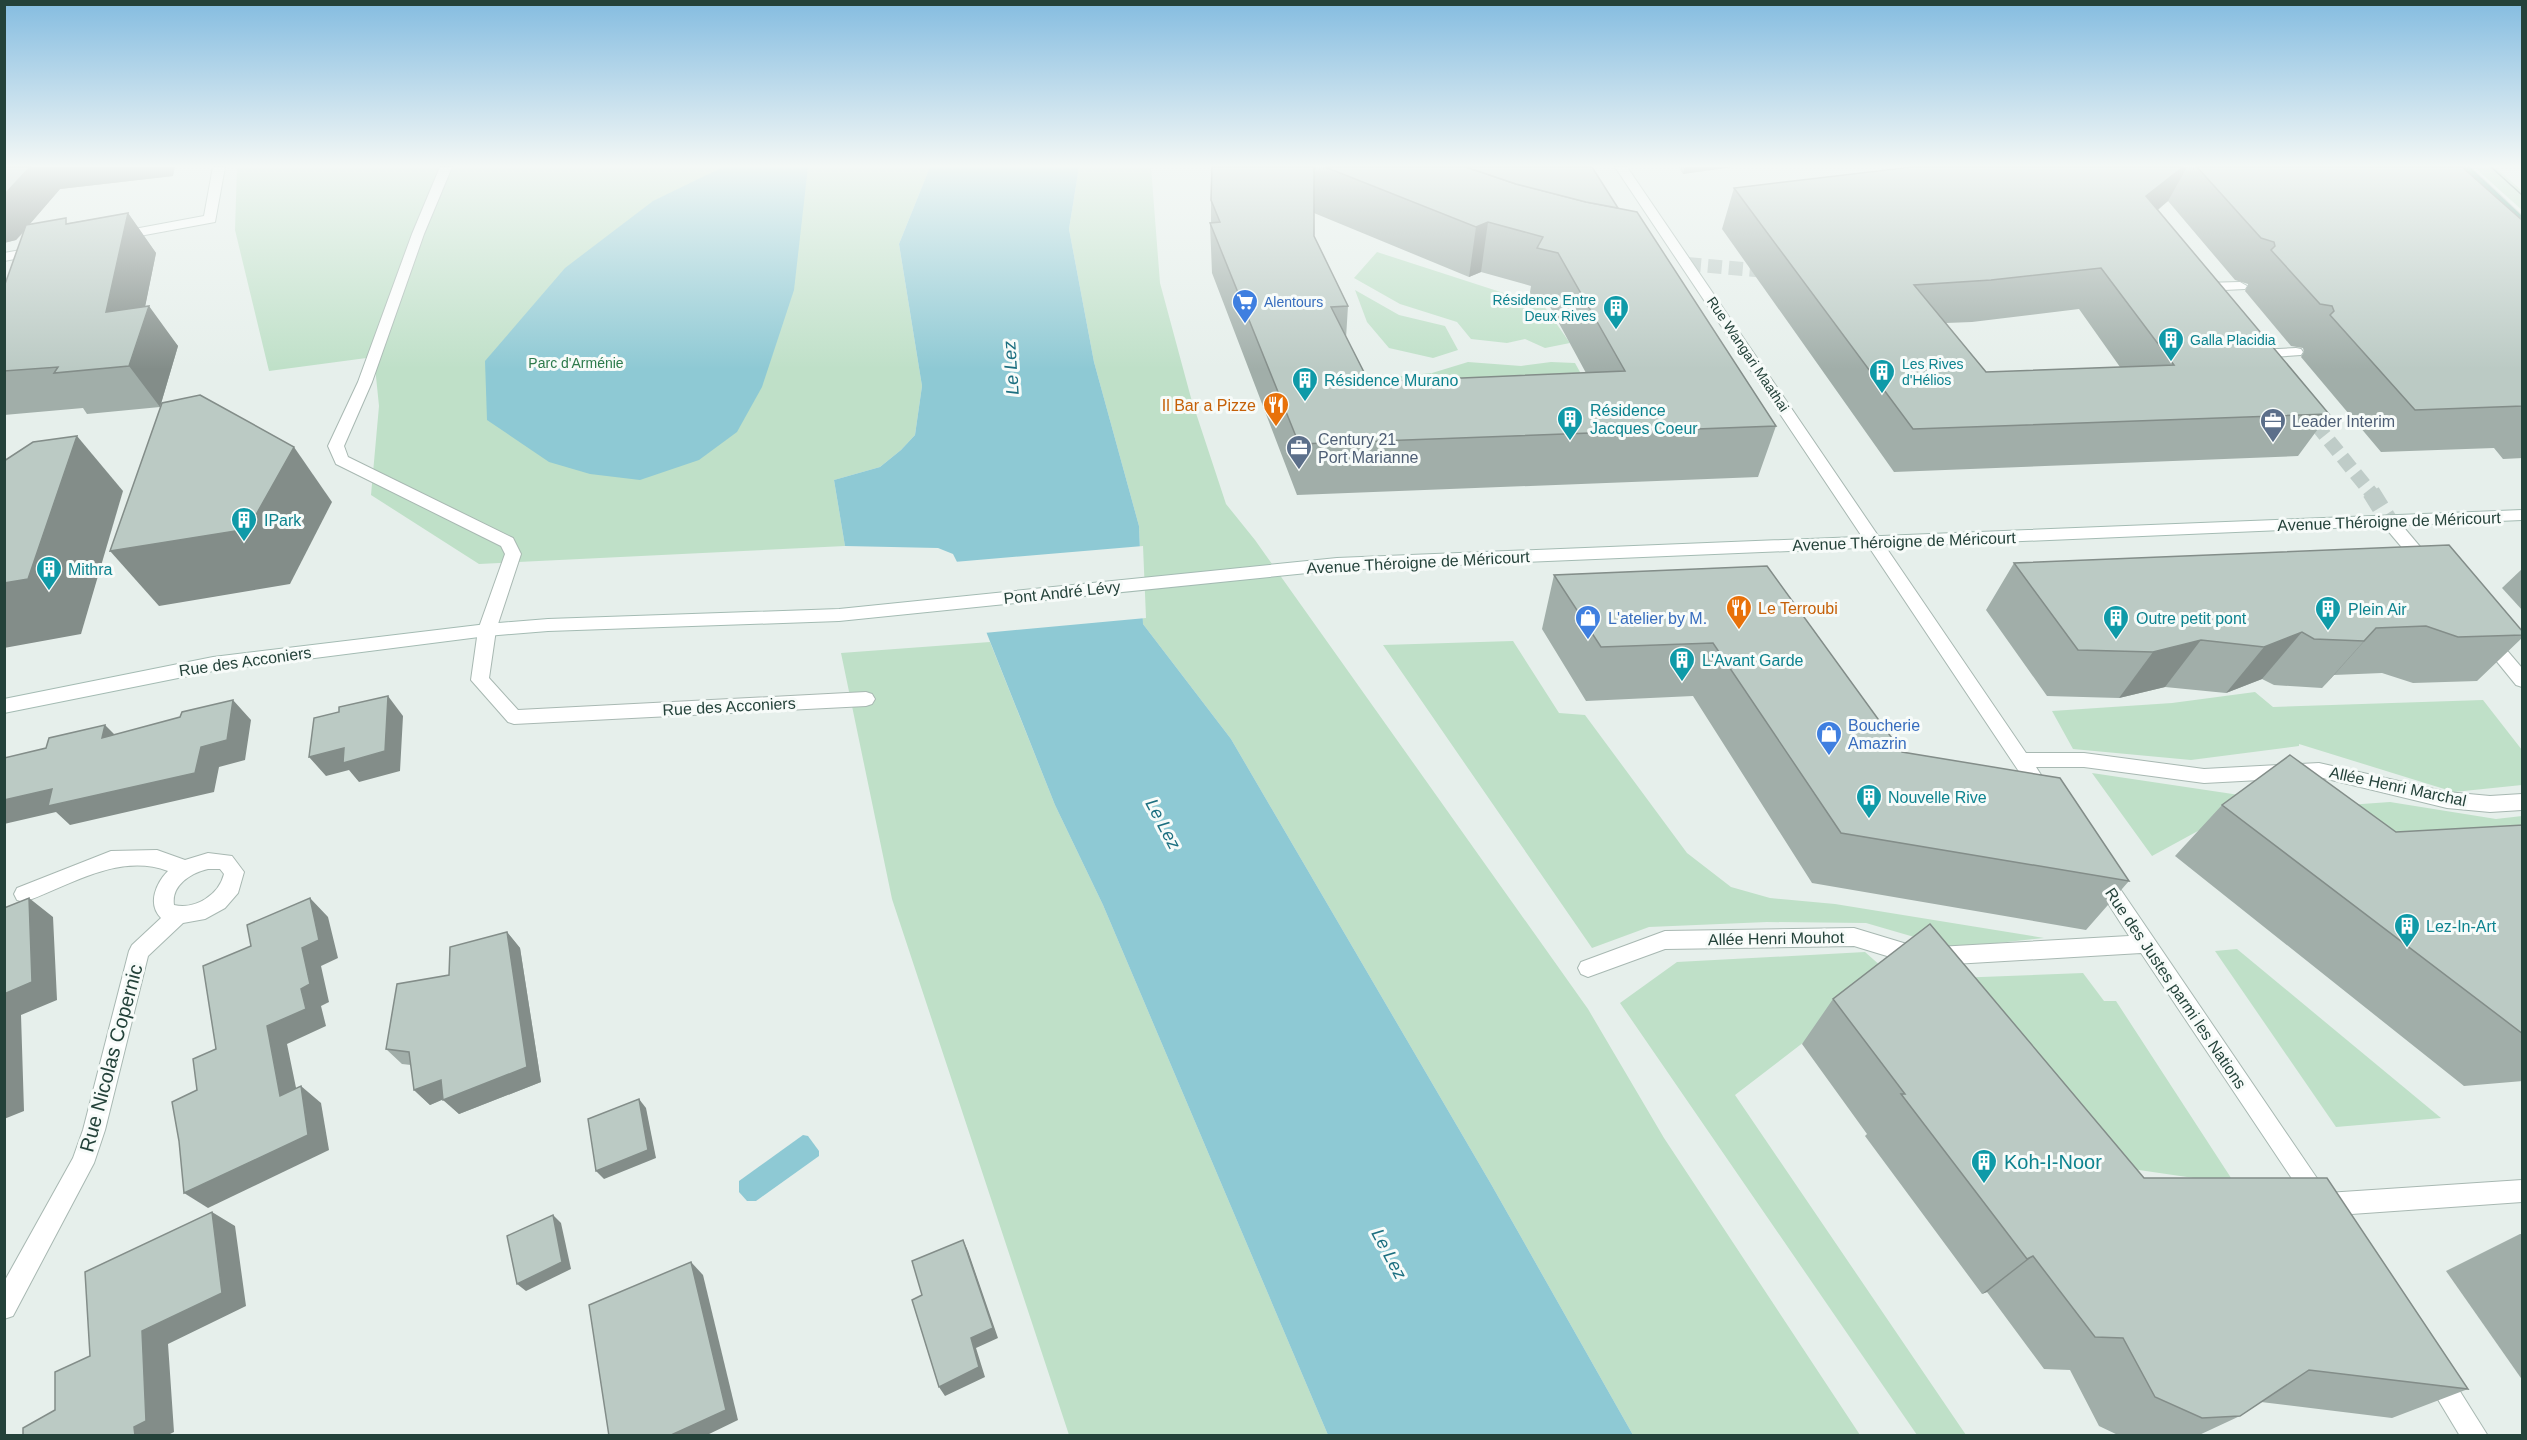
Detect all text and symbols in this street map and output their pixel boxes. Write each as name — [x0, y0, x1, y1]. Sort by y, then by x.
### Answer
supermarket icon: Alentours — [1230, 287, 1260, 325]
place label: Résidence Entre Deux Rives — [1492, 292, 1596, 324]
building icon: Résidence Entre Deux Rives — [1601, 293, 1631, 331]
place label: Alentours — [1264, 294, 1323, 310]
street label: Rue Wangari Maathai — [1704, 294, 1792, 414]
building icon: Galla Placidia — [2156, 325, 2186, 363]
place label: Galla Placidia — [2190, 332, 2276, 348]
water label: Le Lez — [999, 340, 1023, 396]
park label: Parc d'Arménie — [528, 355, 624, 371]
place label: Les Rives d'Hélios — [1902, 356, 1963, 388]
building icon: Les Rives d'Hélios — [1867, 357, 1897, 395]
building icon: Résidence Murano — [1290, 365, 1320, 403]
place label: Résidence Murano — [1324, 372, 1458, 389]
restaurant icon: Il Bar a Pizze — [1261, 390, 1291, 428]
place label: Il Bar a Pizze — [1162, 397, 1256, 414]
place label: Résidence Jacques Coeur — [1590, 402, 1698, 437]
building icon: Résidence Jacques Coeur — [1555, 404, 1585, 442]
office icon: Leader Interim — [2258, 406, 2288, 444]
place label: Leader Interim — [2292, 413, 2395, 430]
place label: Century 21 Port Marianne — [1318, 431, 1419, 466]
office icon: Century 21 Port Marianne — [1284, 433, 1314, 471]
building icon: IPark — [229, 505, 259, 543]
street label: Avenue Théroigne de Méricourt — [2277, 509, 2502, 534]
place label: IPark — [264, 512, 302, 529]
street label: Avenue Théroigne de Méricourt — [1792, 529, 2017, 554]
street label: Avenue Théroigne de Méricourt — [1306, 548, 1531, 577]
building icon: Mithra — [34, 554, 64, 592]
place label: Mithra — [68, 561, 113, 578]
street label: Pont André Lévy — [1003, 578, 1121, 607]
restaurant icon: Le Terroubi — [1724, 593, 1754, 631]
building icon: Plein Air — [2313, 594, 2343, 632]
place label: Le Terroubi — [1758, 600, 1838, 617]
place label: Plein Air — [2348, 601, 2407, 618]
shop icon: L'atelier by M. — [1573, 603, 1603, 641]
building icon: Outre petit pont — [2101, 603, 2131, 641]
place label: L'atelier by M. — [1608, 610, 1707, 627]
place label: Outre petit pont — [2136, 610, 2247, 627]
street label: Rue des Acconiers — [178, 644, 312, 679]
building icon: L'Avant Garde — [1667, 645, 1697, 683]
place label: L'Avant Garde — [1702, 652, 1804, 669]
street label: Rue des Acconiers — [662, 695, 796, 718]
place label: Boucherie Amazrin — [1848, 717, 1920, 752]
shop icon: Boucherie Amazrin — [1814, 719, 1844, 757]
street label: Allée Henri Marchal — [2328, 764, 2468, 809]
building icon: Nouvelle Rive — [1854, 782, 1884, 820]
place label: Nouvelle Rive — [1888, 789, 1987, 806]
water label: Le Lez — [1141, 795, 1185, 853]
street label: Rue des Justes parmi les Nations — [2102, 885, 2249, 1092]
building icon: Lez-In-Art — [2392, 911, 2422, 949]
place label: Lez-In-Art — [2426, 918, 2497, 935]
street label: Allée Henri Mouhot — [1708, 929, 1845, 948]
street label: Rue Nicolas Copernic — [75, 962, 147, 1154]
building icon: Koh-I-Noor — [1969, 1147, 1999, 1185]
place label: Koh-I-Noor — [2004, 1151, 2102, 1173]
water label: Le Lez — [1367, 1225, 1411, 1283]

